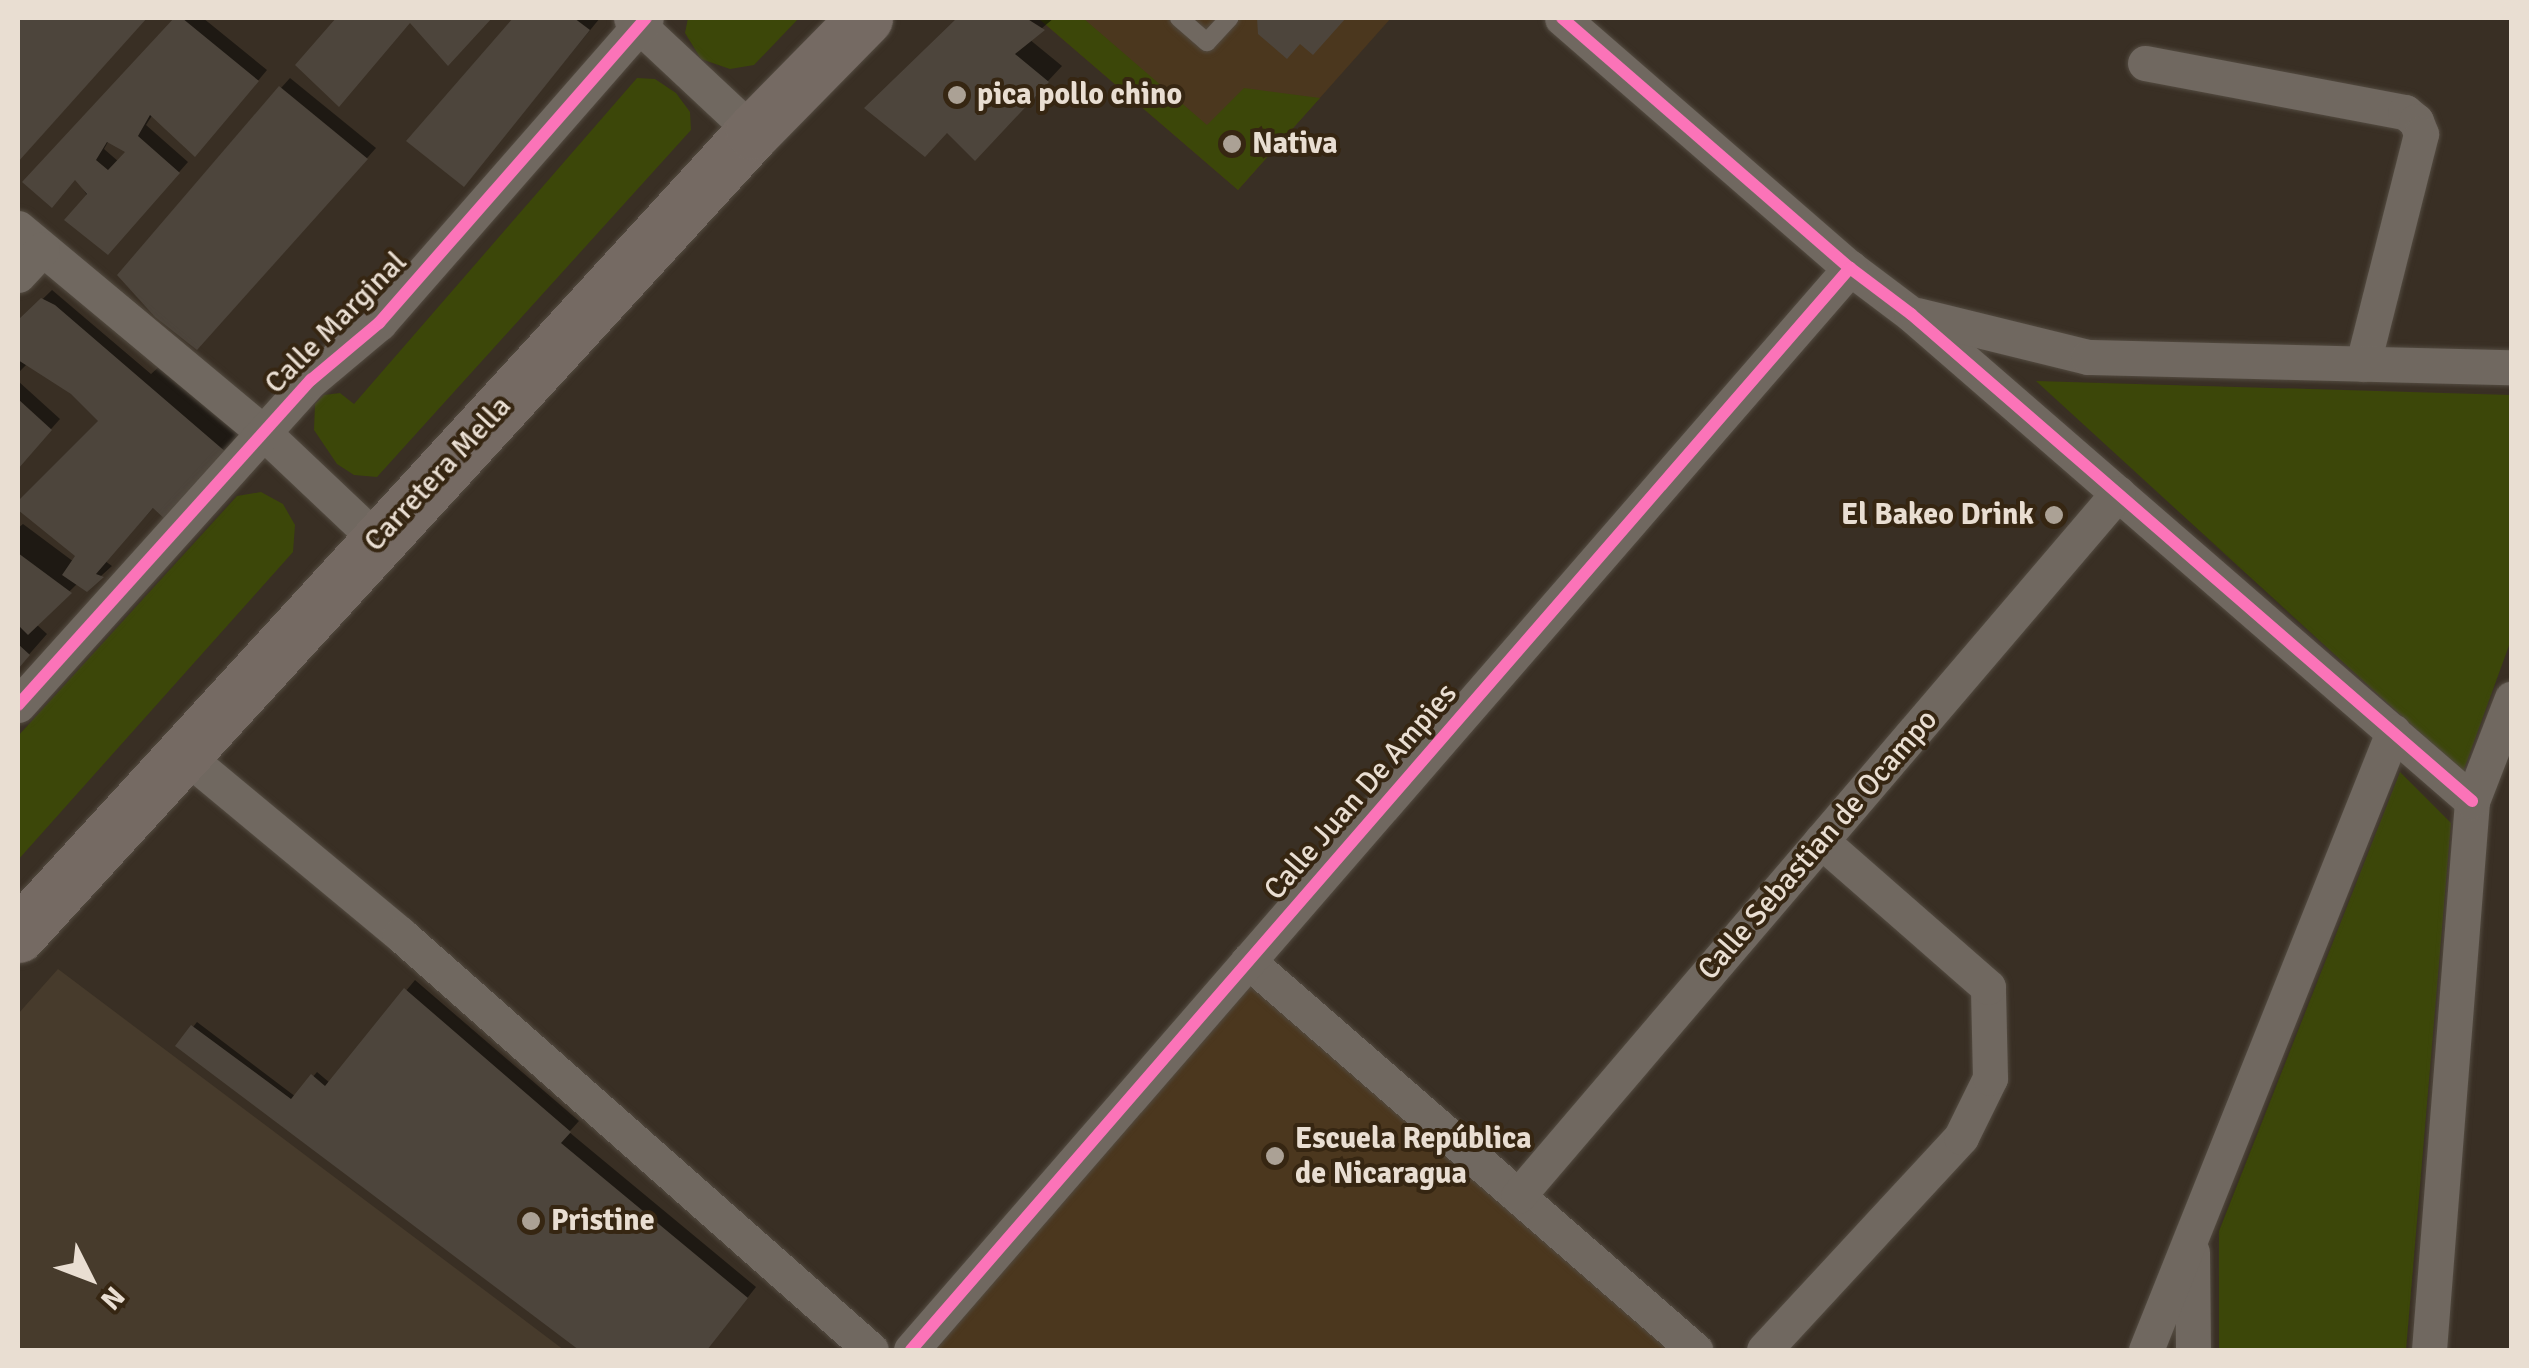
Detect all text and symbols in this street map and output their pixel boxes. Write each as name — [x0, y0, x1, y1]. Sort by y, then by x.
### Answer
place label: pica pollo chino — [977, 77, 1182, 113]
marker: pica pollo chino — [946, 84, 968, 106]
place label: Nativa — [1252, 126, 1338, 162]
marker: Nativa — [1221, 133, 1243, 155]
street label: Calle Marginal — [257, 244, 415, 402]
street label: Carretera Mella — [357, 389, 519, 559]
place label: El Bakeo Drink — [1841, 497, 2034, 533]
marker: El Bakeo Drink — [2043, 504, 2065, 526]
street label: Calle Juan De Ampies — [1257, 676, 1465, 908]
street label: Calle Sebastian de Ocampo — [1691, 702, 1945, 988]
place label: Escuela República de Nicaragua — [1295, 1121, 1532, 1192]
marker: Escuela República de Nicaragua — [1264, 1145, 1286, 1167]
place label: Pristine — [551, 1203, 655, 1239]
marker: Pristine — [520, 1210, 542, 1232]
north arrow — [40, 1228, 140, 1328]
text: N — [93, 1279, 131, 1317]

